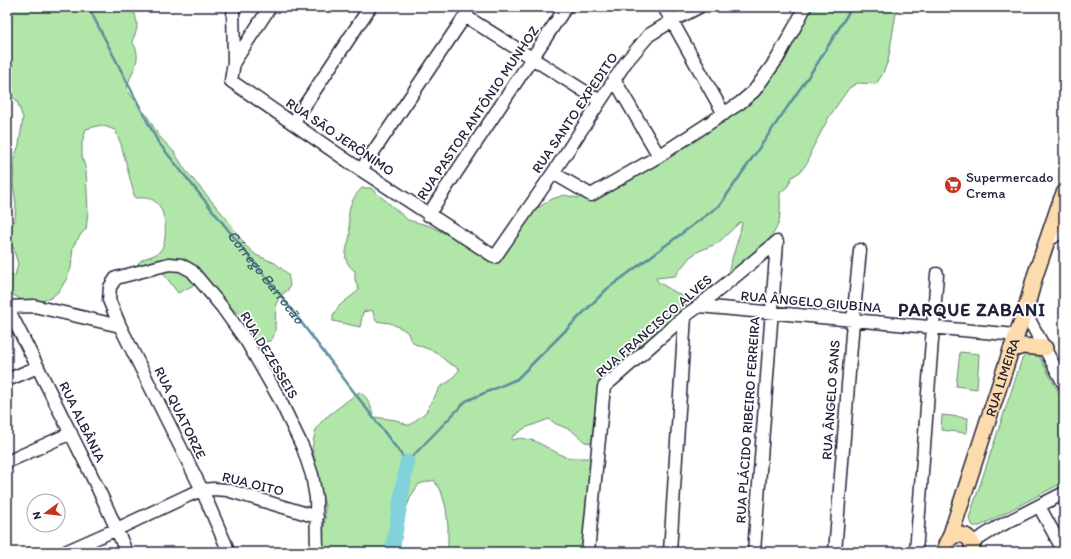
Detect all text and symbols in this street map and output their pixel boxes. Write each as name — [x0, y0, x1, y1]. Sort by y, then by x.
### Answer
street label: RUA PASTOR ANTÔNIO MUNHOZ — [413, 23, 543, 203]
street label: RUA SANTO EXPEDITO — [528, 49, 622, 177]
street label: RUA SÃO JERÔNIMO — [282, 94, 398, 180]
place label: Supermercado Crema — [966, 169, 1053, 202]
supermarket icon: Supermercado Crema — [943, 175, 963, 195]
water label: Córrego Barrocão — [223, 227, 308, 328]
street label: RUA FRANCISCO ALVES — [592, 271, 716, 381]
street label: RUA ÂNGELO GIUBINA — [740, 287, 882, 317]
district label: PARQUE ZABANI — [898, 299, 1046, 321]
street label: RUA DEZESSEIS — [236, 308, 302, 402]
street label: RUA PLÁCIDO RIBEIRO FERREIRA — [732, 316, 764, 524]
street label: RUA LIMEIRA — [981, 336, 1023, 419]
street label: RUA ÂNGELO SANS — [818, 339, 844, 460]
street label: RUA QUATORZE — [150, 364, 210, 462]
street label: RUA ALBÂNIA — [55, 379, 109, 465]
street label: RUA OITO — [220, 468, 286, 500]
north arrow — [26, 493, 66, 533]
text: N — [30, 510, 44, 521]

